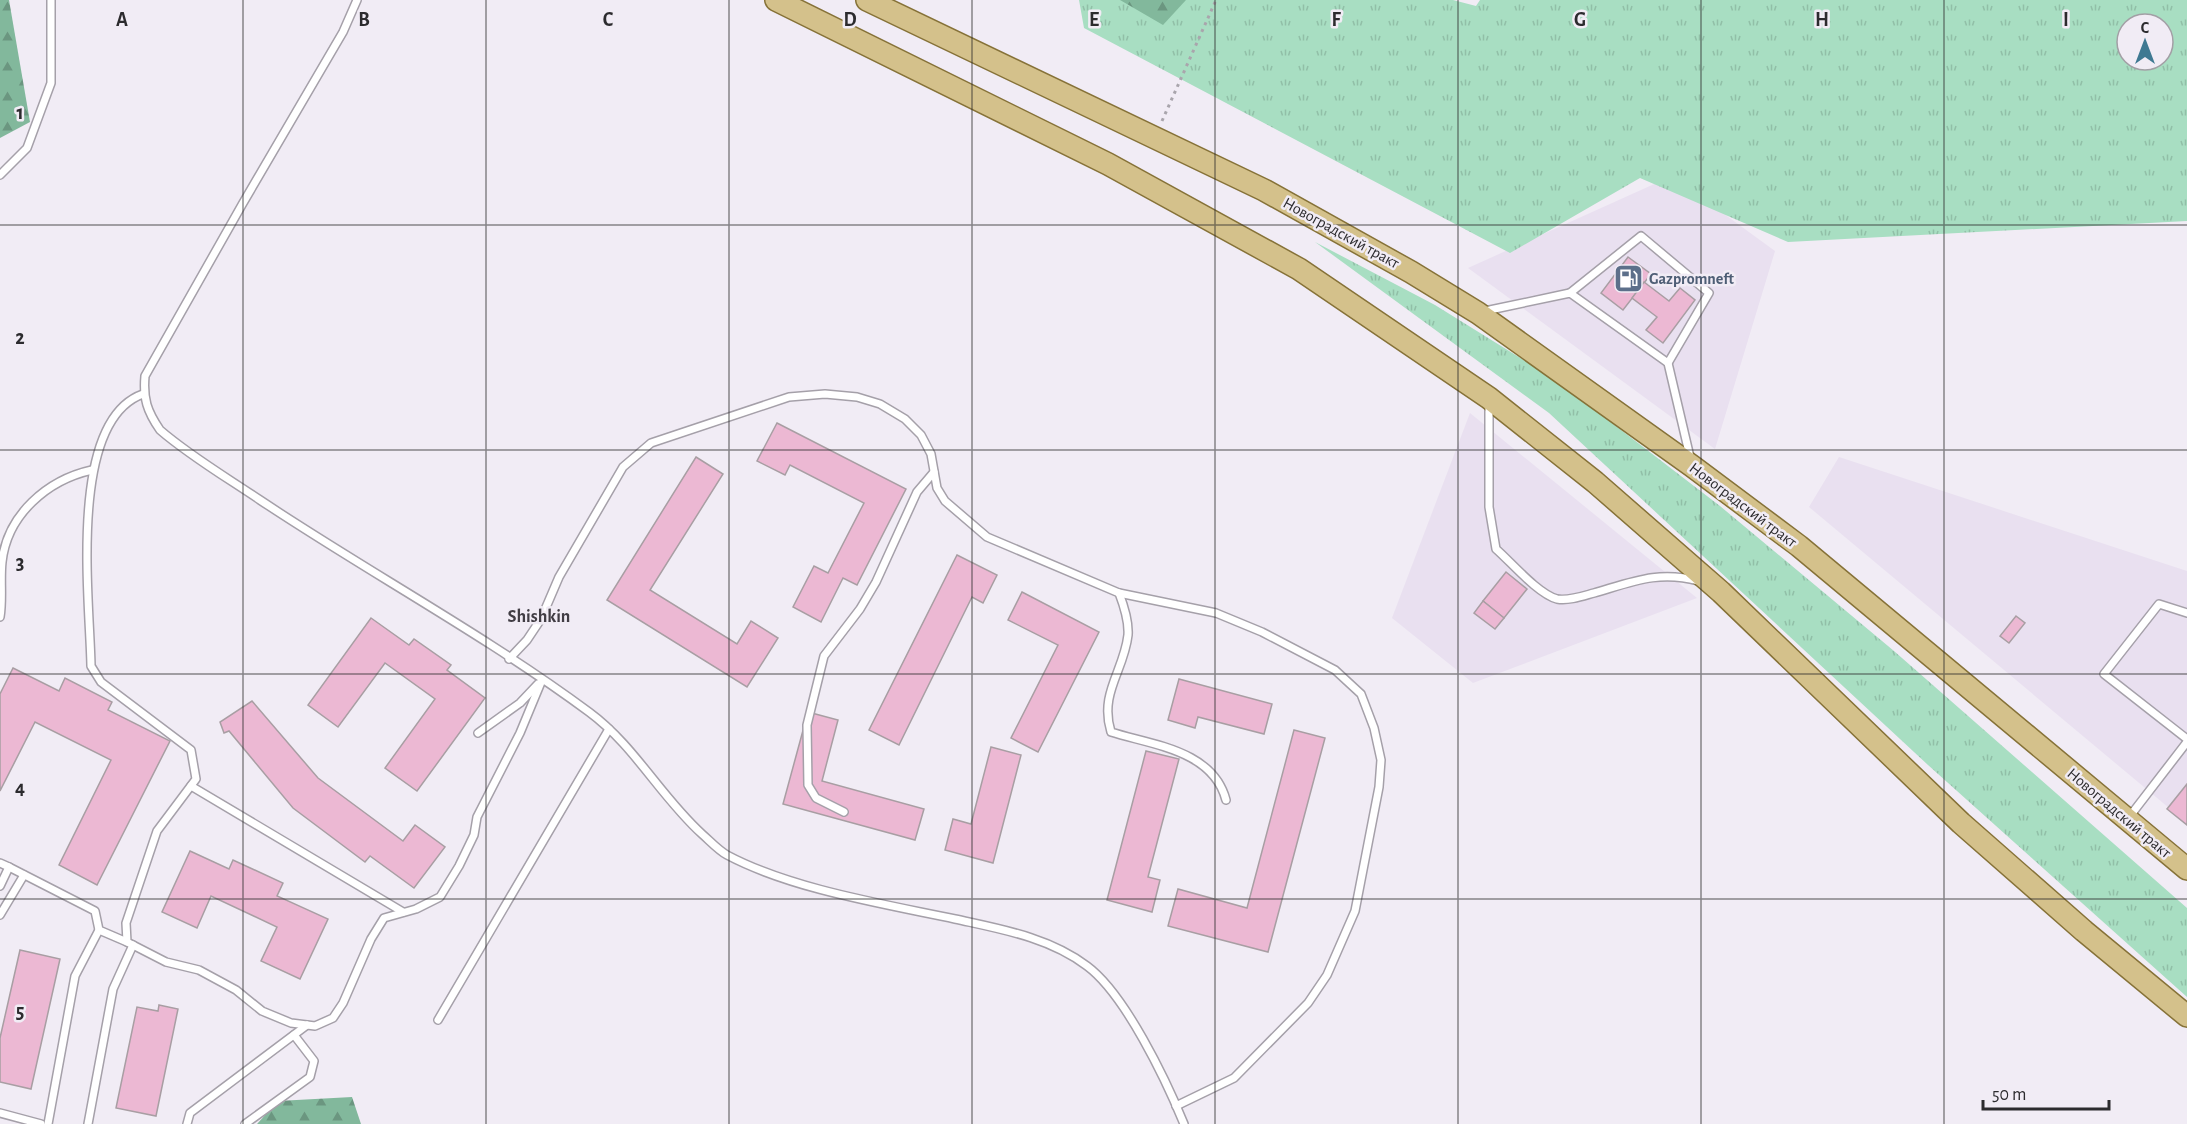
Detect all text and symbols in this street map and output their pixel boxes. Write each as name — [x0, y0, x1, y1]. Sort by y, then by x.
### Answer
text: A — [116, 10, 128, 30]
text: B — [358, 10, 370, 30]
text: C — [603, 10, 614, 30]
text: D — [843, 10, 857, 30]
text: E — [1089, 10, 1099, 30]
text: F — [1331, 10, 1341, 30]
text: G — [1574, 10, 1586, 30]
text: H — [1815, 10, 1829, 30]
text: I — [2063, 10, 2069, 30]
north arrow — [2115, 12, 2175, 72]
text: С — [2141, 20, 2150, 36]
text: 1 — [16, 103, 24, 123]
street label: Новоградский тракт — [1280, 195, 1402, 272]
fuel station icon: Gazpromneft — [1612, 263, 1644, 295]
place label: Gazpromneft — [1649, 271, 1735, 287]
text: 2 — [15, 328, 25, 348]
street label: Новоградский тракт — [1686, 460, 1800, 551]
text: 3 — [16, 553, 24, 573]
district label: Shishkin — [508, 608, 570, 626]
street label: Новоградский тракт — [2064, 765, 2174, 861]
text: 4 — [15, 778, 25, 798]
text: 5 — [16, 1002, 24, 1022]
scale bar — [1983, 1073, 2109, 1111]
text: 50 m — [1992, 1086, 2026, 1104]

